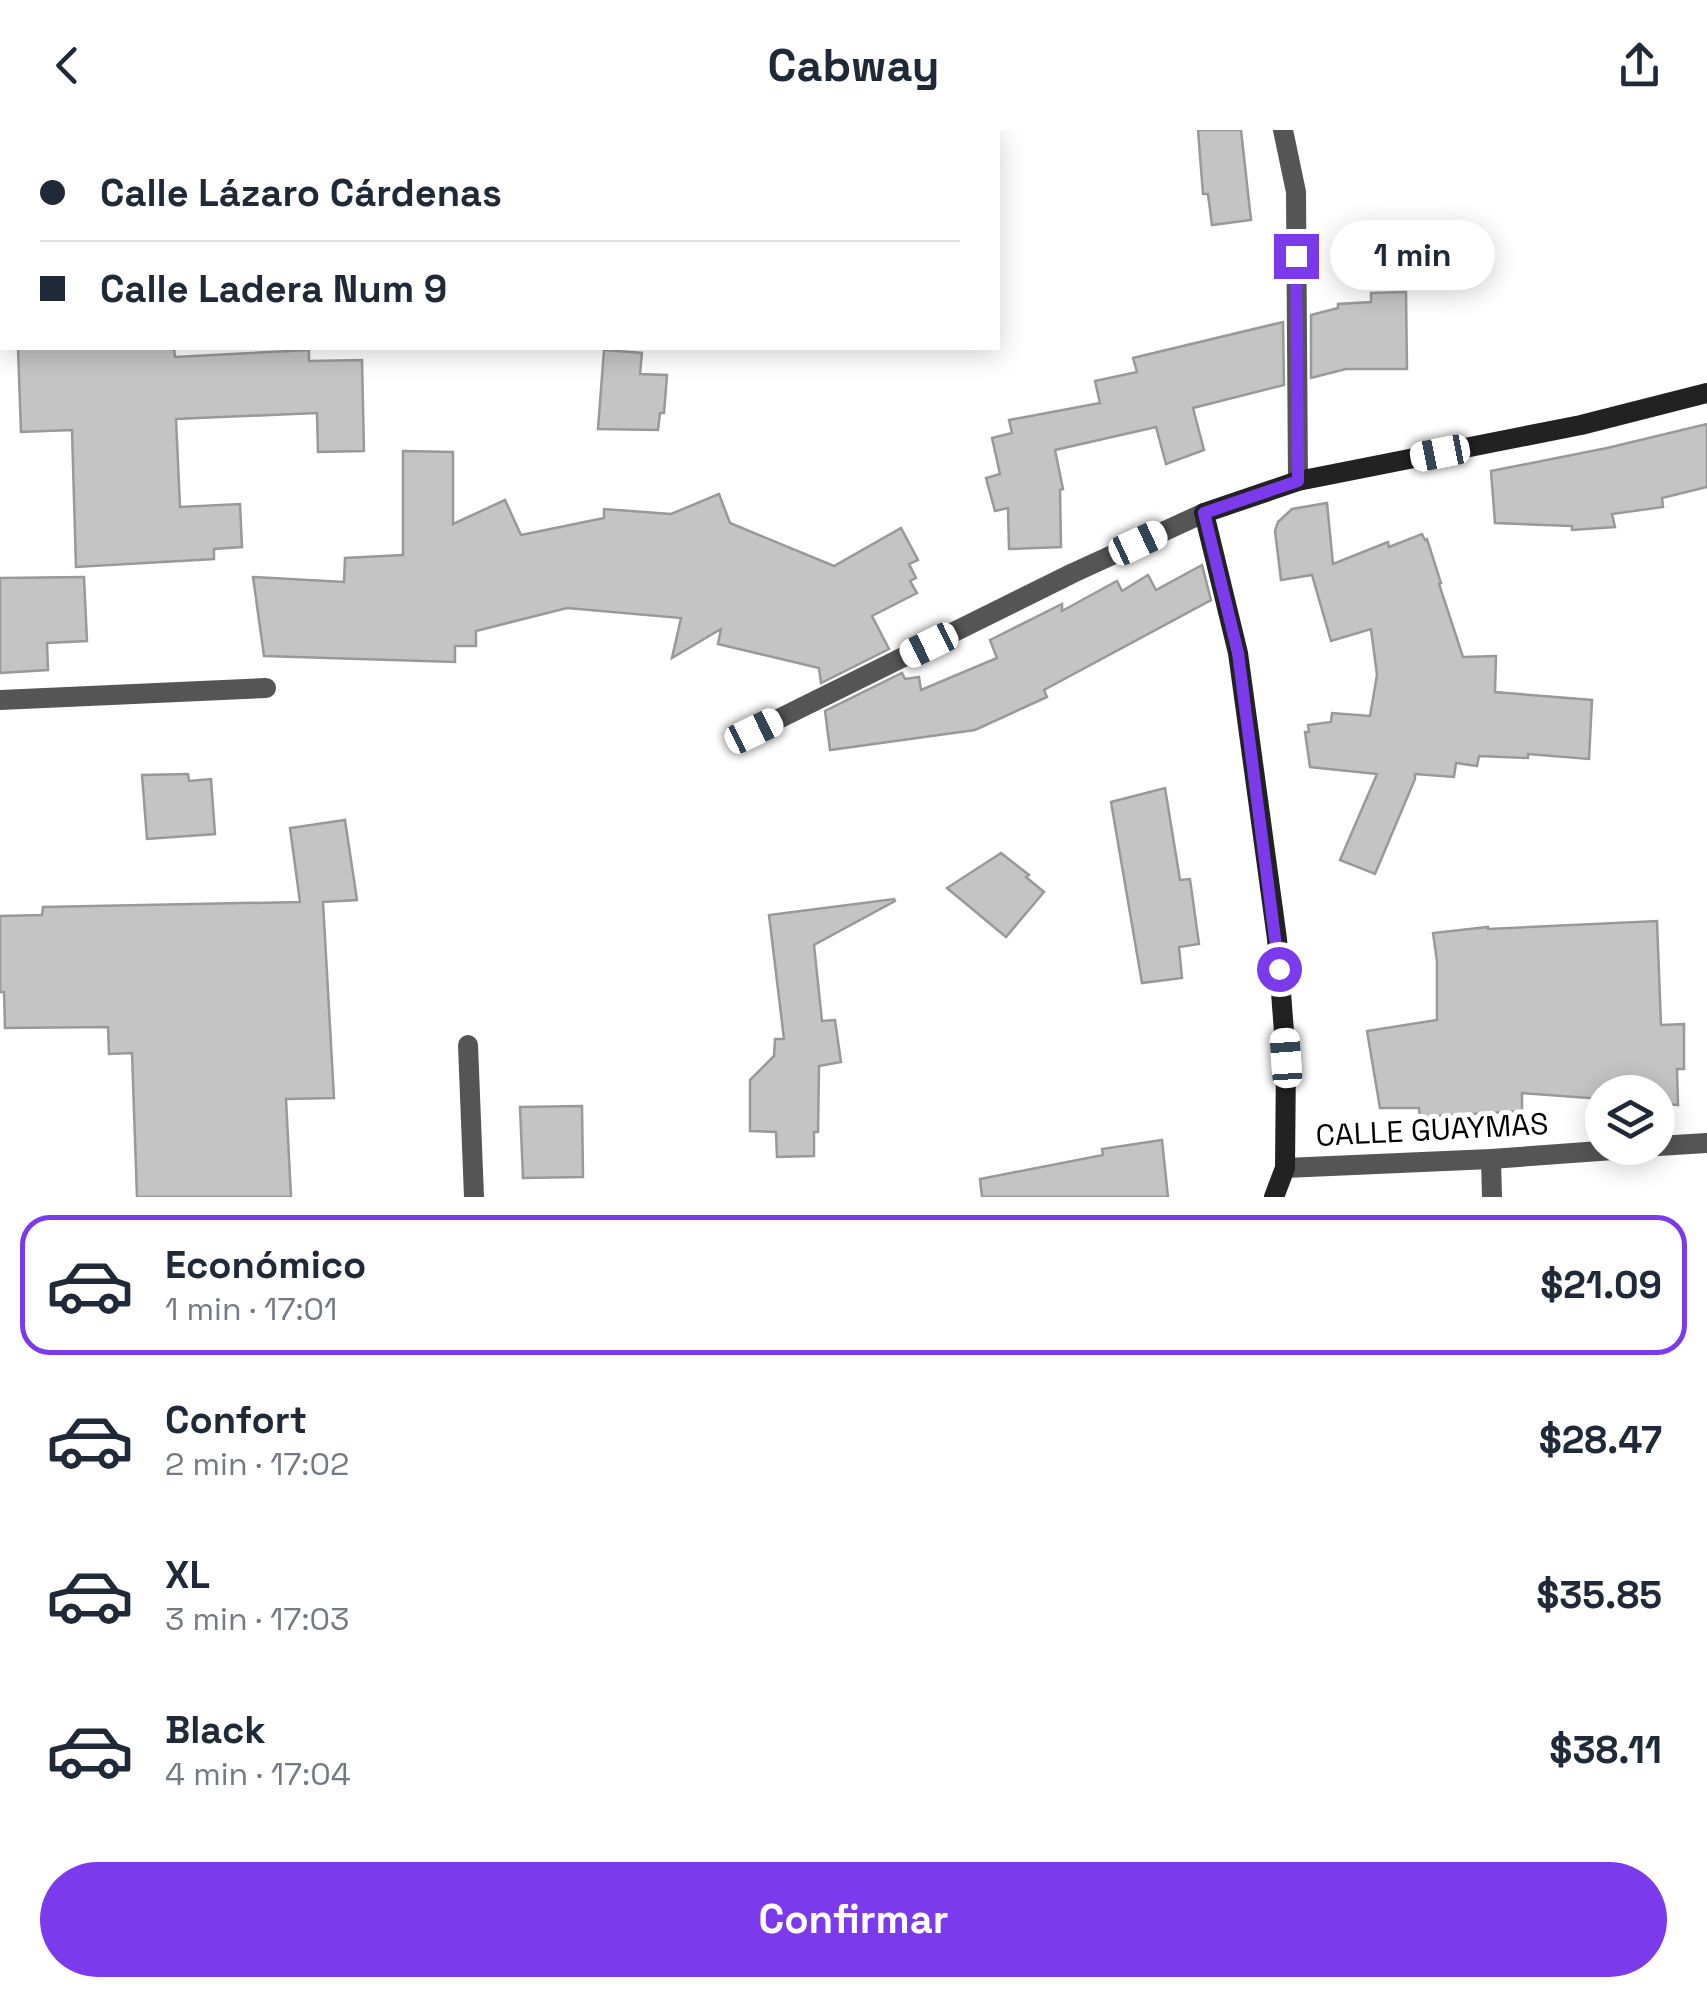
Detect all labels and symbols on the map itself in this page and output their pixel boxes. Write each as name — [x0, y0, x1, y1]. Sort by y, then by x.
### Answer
callout: 1 min — [1331, 221, 1496, 291]
route end — [1274, 234, 1319, 279]
car — [1408, 433, 1472, 473]
car — [1104, 517, 1172, 569]
car — [895, 618, 963, 672]
car — [720, 704, 788, 758]
route start — [1257, 947, 1302, 992]
car — [1269, 1027, 1303, 1089]
street label: CALLE GUAYMAS — [1315, 1104, 1549, 1155]

